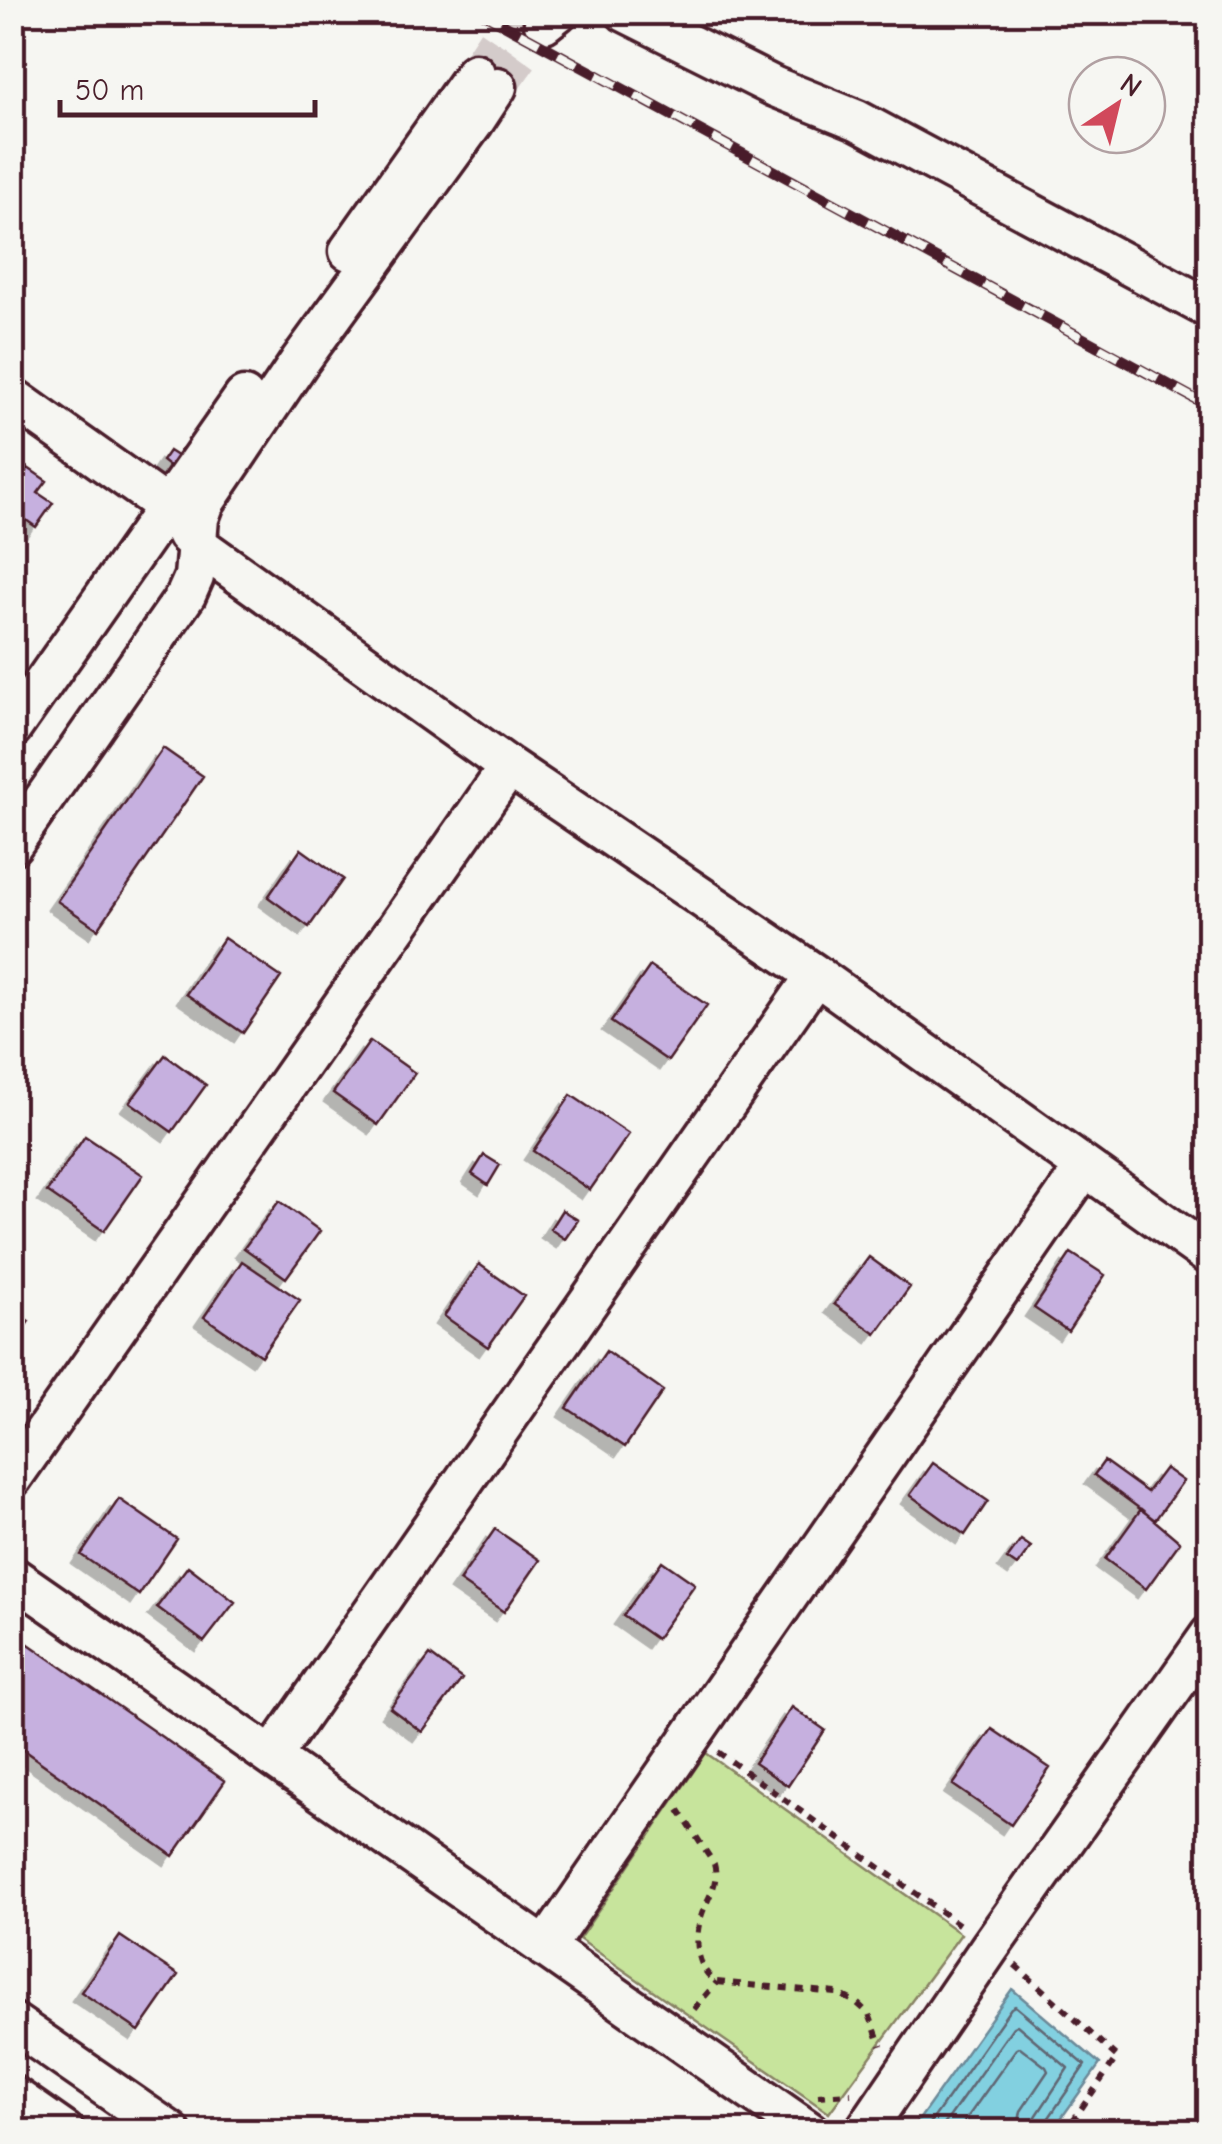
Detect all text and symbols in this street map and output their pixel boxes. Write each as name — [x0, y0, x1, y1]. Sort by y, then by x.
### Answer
scale bar — [60, 55, 315, 117]
north arrow — [1067, 55, 1167, 155]
text: N — [1114, 67, 1147, 104]
text: 50 m — [75, 73, 144, 108]

